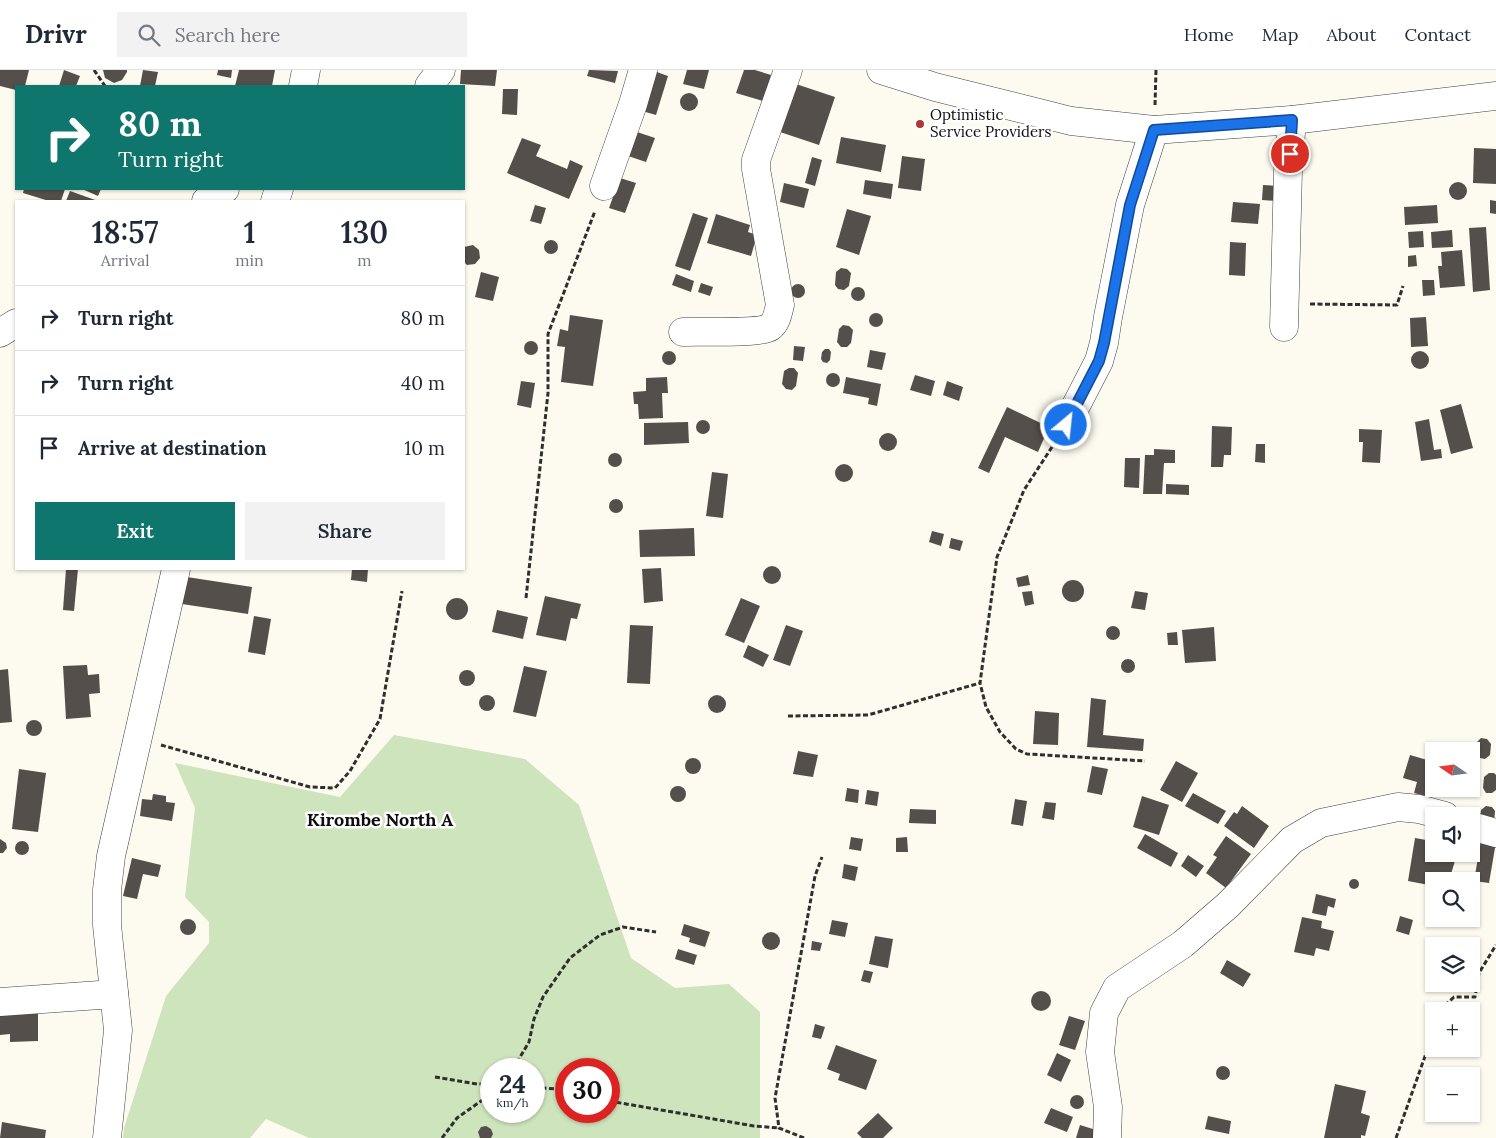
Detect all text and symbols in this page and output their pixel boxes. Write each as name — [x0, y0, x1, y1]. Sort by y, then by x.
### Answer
search box — [117, 12, 467, 57]
text: Drivr — [25, 19, 87, 50]
icon: search — [135, 21, 163, 49]
text: Search here — [175, 23, 280, 47]
text: Home — [1184, 23, 1234, 46]
text: Map — [1262, 23, 1298, 46]
text: About — [1326, 23, 1376, 46]
text: Contact — [1404, 23, 1471, 46]
text: 80 m — [118, 101, 202, 146]
icon: right — [35, 105, 100, 170]
place label: Optimistic Service Providers — [930, 105, 1052, 141]
marker: Optimistic Service Providers — [914, 118, 926, 130]
pin — [1269, 133, 1311, 175]
icon: arrive — [1276, 140, 1304, 168]
text: Turn right — [118, 145, 223, 173]
text: 18:57 — [92, 213, 158, 251]
text: 1 — [244, 213, 255, 251]
text: 130 — [341, 213, 388, 251]
text: Arrival — [101, 250, 150, 270]
text: min — [235, 250, 264, 270]
text: m — [357, 250, 372, 270]
icon: right — [35, 304, 63, 332]
text: Turn right — [78, 306, 174, 330]
text: 80 m — [401, 306, 445, 330]
icon: right — [35, 369, 63, 397]
text: Turn right — [78, 371, 174, 395]
text: 40 m — [401, 371, 445, 395]
position arrow — [1039, 398, 1091, 450]
icon: arrive — [35, 434, 63, 462]
text: Arrive at destination — [78, 436, 267, 460]
text: 10 m — [404, 436, 445, 460]
button: Exit — [35, 502, 235, 560]
button: Share — [245, 502, 445, 560]
north arrow — [1425, 742, 1480, 798]
map controls — [1425, 742, 1480, 1122]
button: sound — [1425, 807, 1480, 862]
district label: Kirombe North A — [307, 808, 453, 831]
button: search — [1425, 872, 1480, 927]
button: layers — [1425, 937, 1480, 992]
button: + — [1425, 1002, 1480, 1057]
speed limit sign: 30 — [555, 1058, 620, 1123]
button: − — [1425, 1067, 1480, 1122]
text: 24 — [499, 1068, 526, 1100]
text: km/h — [496, 1095, 529, 1110]

